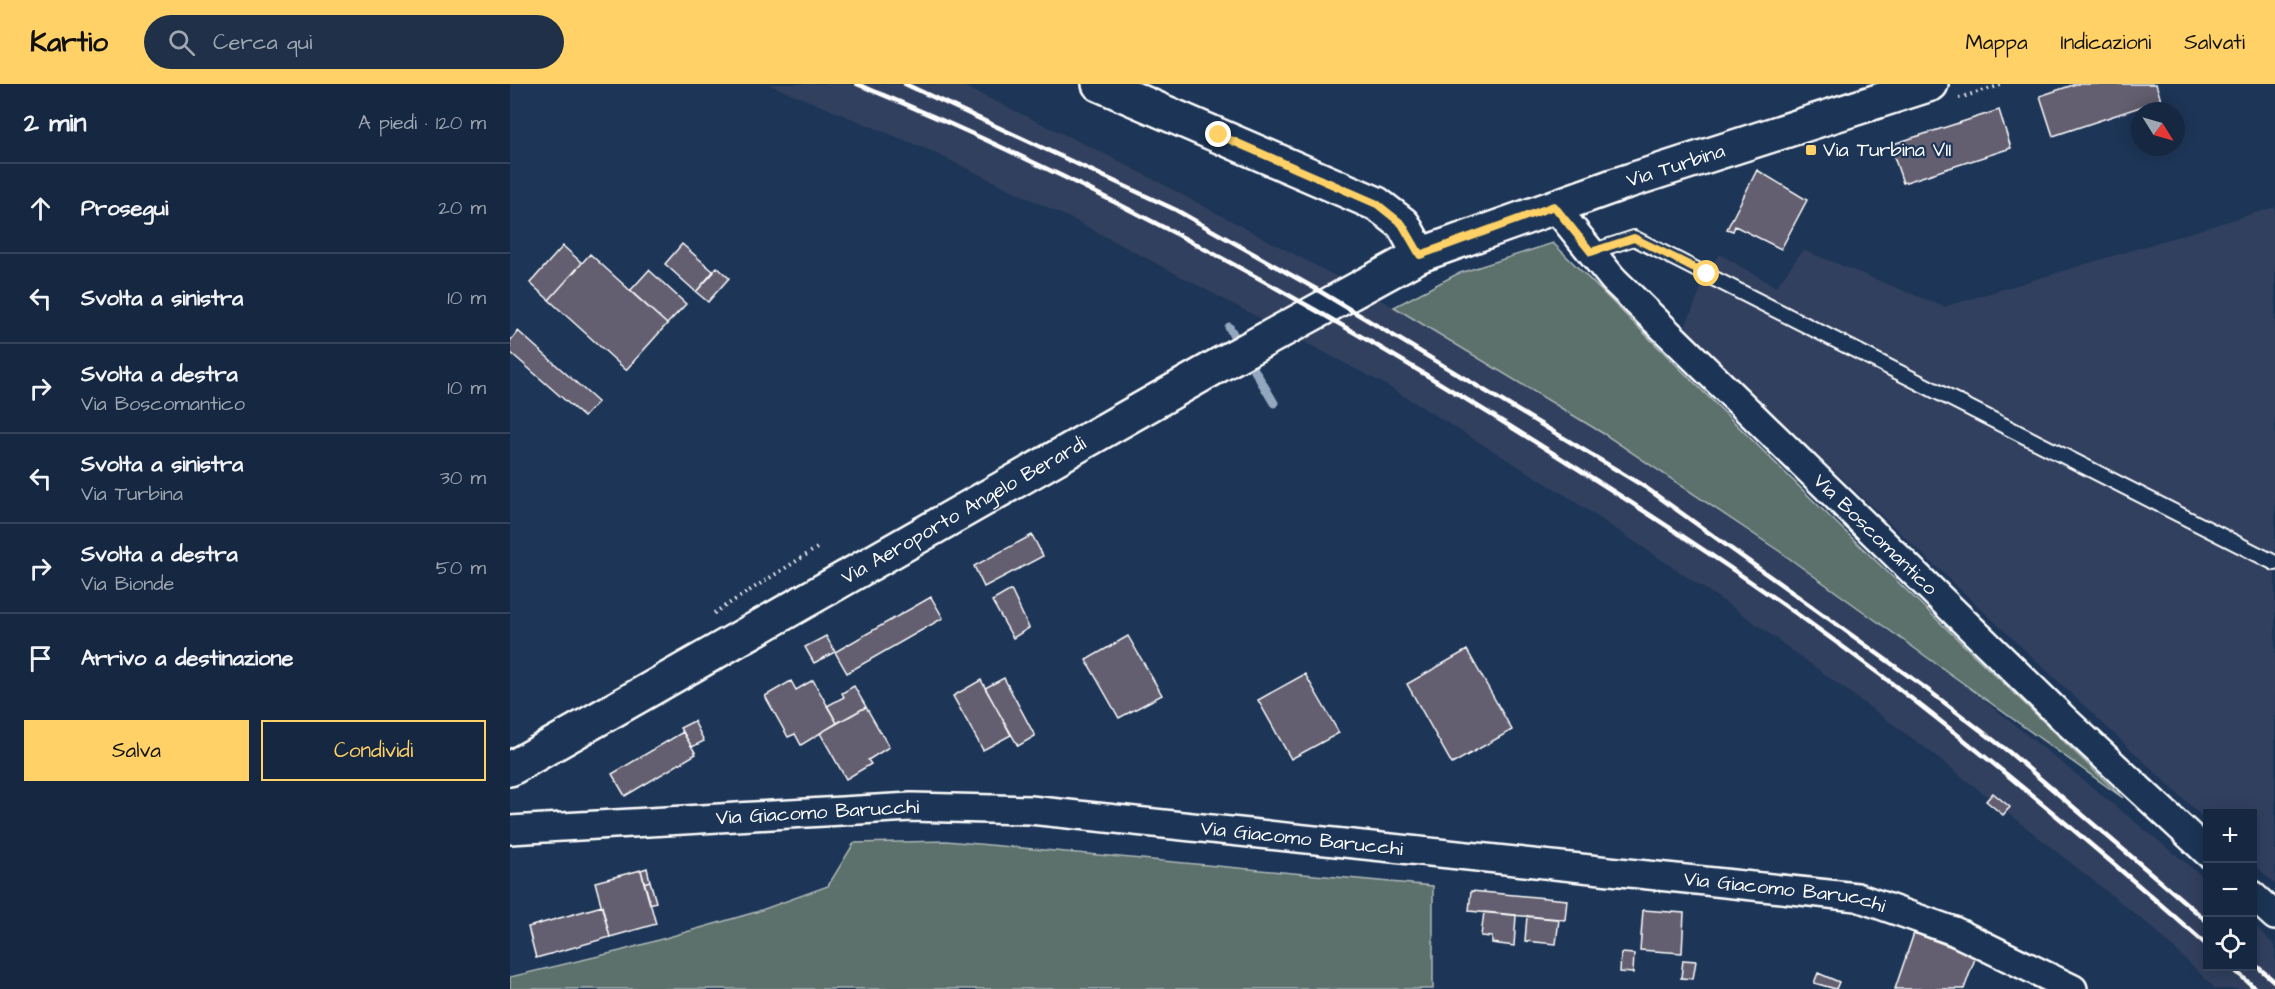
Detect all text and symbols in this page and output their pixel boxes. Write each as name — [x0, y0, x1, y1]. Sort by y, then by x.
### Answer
search box — [144, 15, 564, 69]
text: Kartio — [30, 23, 108, 62]
icon: search — [165, 26, 198, 59]
text: Cerca qui — [213, 27, 312, 58]
text: Mappa — [1965, 28, 2028, 57]
text: Indicazioni — [2061, 28, 2151, 57]
text: Salvati — [2184, 28, 2245, 57]
north arrow — [2131, 102, 2185, 156]
text: 2 min — [24, 105, 86, 141]
text: A piedi · 120 m — [358, 109, 486, 137]
route end — [1205, 121, 1231, 147]
place label: Via Turbina VII — [1823, 136, 1951, 164]
street label: Via Turbina — [1623, 137, 1729, 195]
marker: Via Turbina VII — [1804, 143, 1818, 157]
icon: ahead — [24, 192, 57, 225]
text: Prosegui — [81, 193, 168, 224]
text: 20 m — [438, 194, 486, 222]
route start — [1693, 260, 1719, 286]
icon: left — [24, 282, 57, 315]
text: Svolta a sinistra — [81, 283, 243, 314]
text: 10 m — [447, 284, 486, 312]
text: Svolta a destra — [81, 359, 238, 390]
icon: right — [24, 372, 57, 405]
text: 10 m — [447, 374, 486, 402]
text: Via Boscomantico — [81, 390, 245, 418]
street label: Via Aeroporto Angelo Berardi — [836, 430, 1091, 591]
text: Svolta a sinistra — [81, 449, 243, 480]
icon: left — [24, 462, 57, 495]
text: 30 m — [440, 464, 486, 492]
street label: Via Boscomantico — [1807, 467, 1944, 602]
text: Via Turbina — [81, 480, 183, 508]
text: Svolta a destra — [81, 539, 238, 570]
icon: right — [24, 552, 57, 585]
text: 50 m — [436, 554, 486, 582]
text: Via Bionde — [81, 570, 174, 598]
icon: arrive — [24, 642, 57, 675]
text: Arrivo a destinazione — [81, 643, 293, 674]
button: Salva — [24, 720, 249, 781]
button: Condividi — [261, 720, 486, 781]
street label: Via Giacomo Barucchi — [715, 793, 919, 832]
map controls — [2203, 809, 2257, 971]
button: + — [2203, 809, 2257, 863]
street label: Via Giacomo Barucchi — [1199, 814, 1404, 863]
button: − — [2203, 863, 2257, 917]
street label: Via Giacomo Barucchi — [1682, 865, 1889, 920]
button: locate — [2203, 917, 2257, 971]

